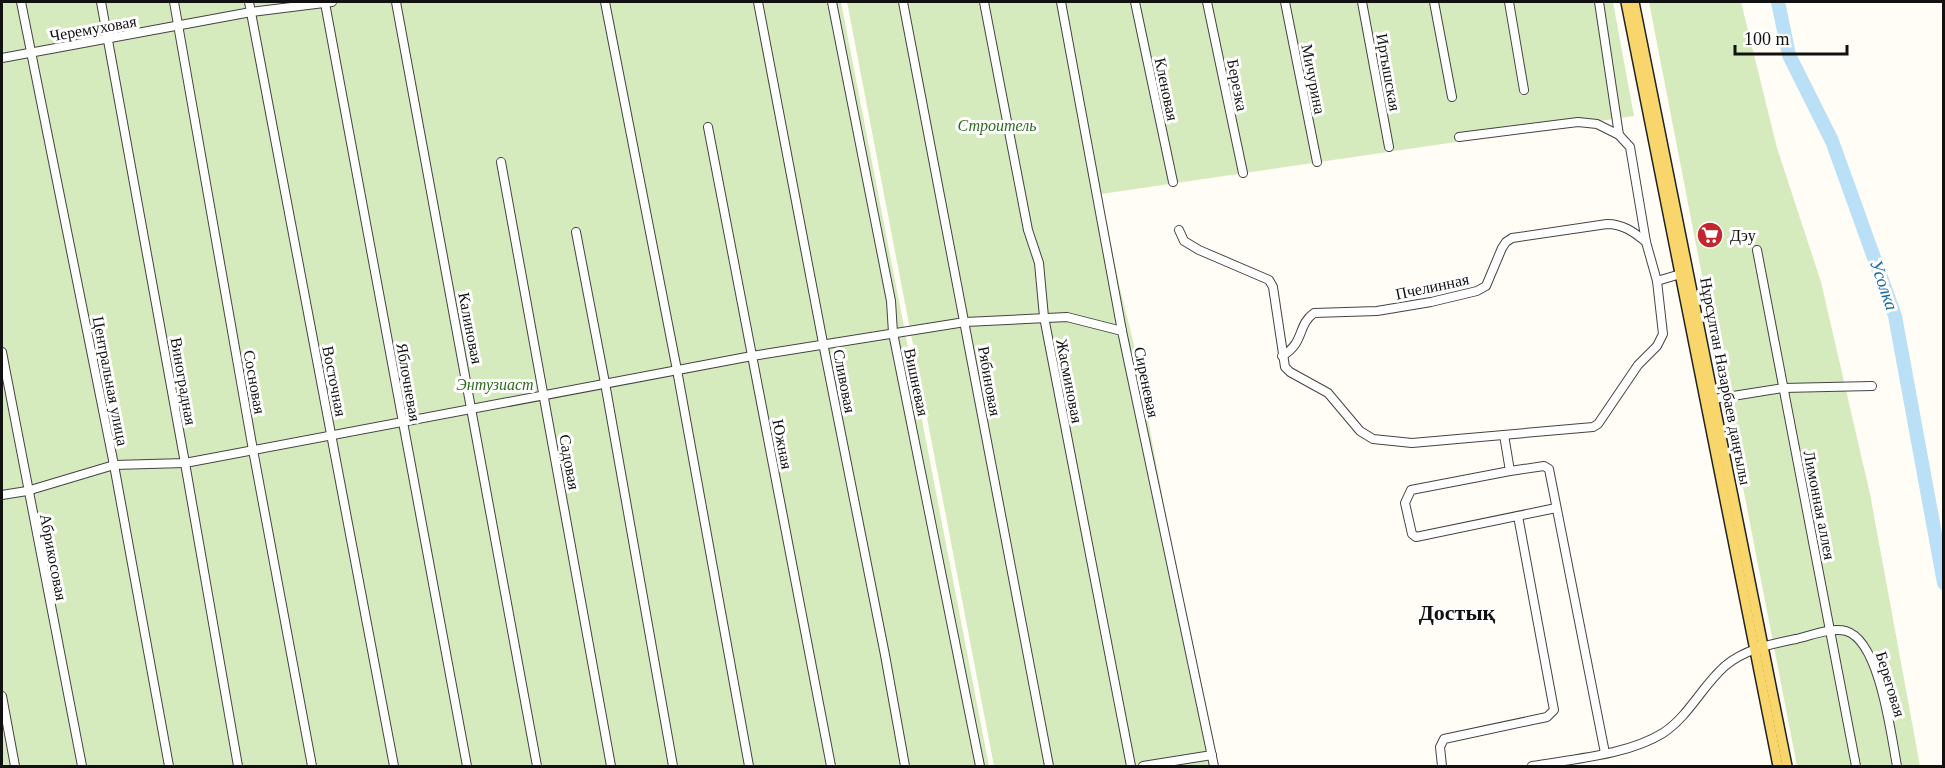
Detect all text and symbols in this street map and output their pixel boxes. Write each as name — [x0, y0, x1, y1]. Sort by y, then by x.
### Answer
street label: Черемуховая — [48, 12, 139, 45]
scale bar — [1735, 18, 1848, 56]
text: 100 m — [1744, 29, 1790, 49]
street label: Иртышская — [1372, 32, 1404, 113]
street label: Мичурина — [1297, 43, 1329, 116]
street label: Кленовая — [1152, 56, 1182, 123]
street label: Березка — [1223, 58, 1251, 113]
park label: Строитель — [958, 117, 1036, 135]
supermarket icon: Дэу — [1695, 220, 1725, 250]
place label: Дэу — [1730, 227, 1756, 245]
water label: Усолка — [1866, 257, 1902, 313]
street label: Пчелинная — [1394, 270, 1471, 303]
street label: Нұрсұлтан Назарбаев даңғылы — [1696, 276, 1754, 487]
street label: Калиновая — [455, 291, 486, 366]
street label: Центральная улица — [89, 315, 131, 447]
street label: Виноградная — [166, 336, 200, 427]
street label: Жасминовая — [1053, 338, 1086, 425]
street label: Яблочневая — [393, 341, 424, 423]
street label: Восточная — [319, 344, 350, 418]
street label: Рябиновая — [975, 345, 1004, 418]
street label: Сиреневая — [1130, 345, 1162, 420]
street label: Вишневая — [901, 347, 932, 418]
street label: Сливовая — [830, 348, 859, 415]
street label: Сосновая — [241, 349, 269, 416]
park label: Энтузиаст — [456, 376, 534, 394]
street label: Южная — [769, 418, 796, 471]
street label: Садовая — [555, 433, 583, 492]
street label: Лимонная аллея — [1801, 449, 1839, 562]
street label: Абрикосовая — [36, 512, 70, 603]
district label: Достық — [1419, 600, 1496, 625]
street label: Береговая — [1872, 649, 1909, 720]

